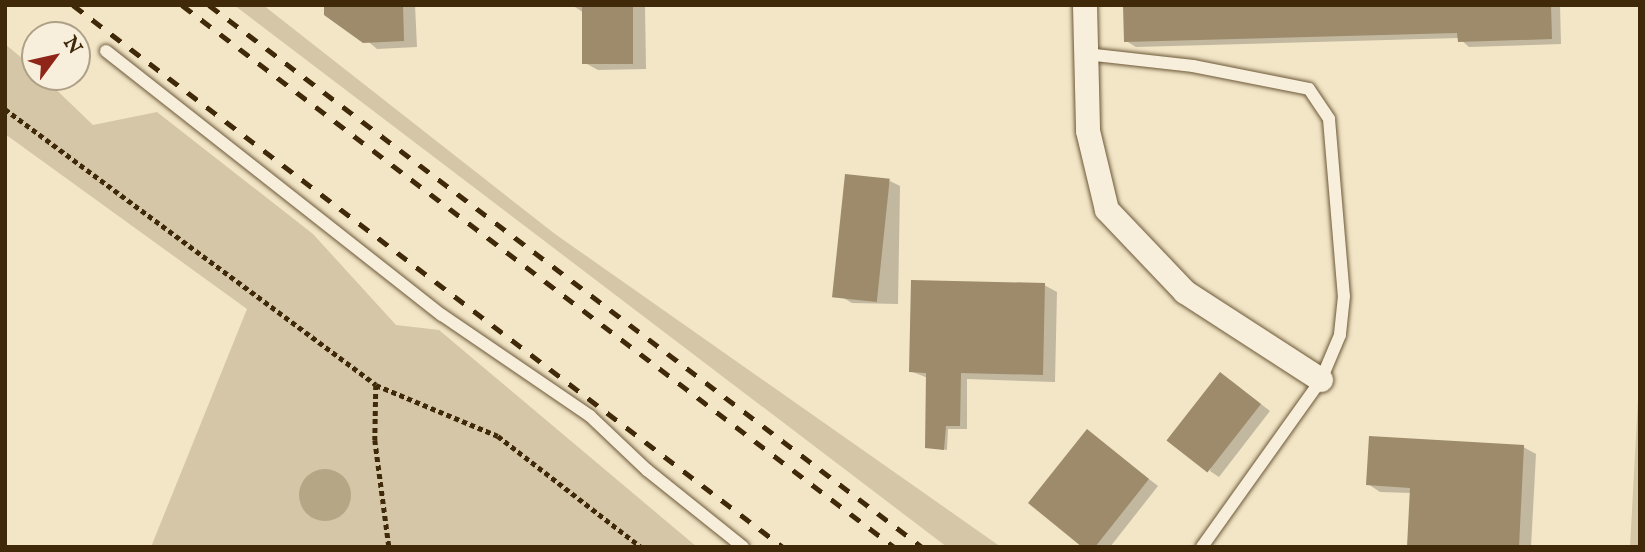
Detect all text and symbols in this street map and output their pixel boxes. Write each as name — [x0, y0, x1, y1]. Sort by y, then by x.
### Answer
north arrow — [21, 21, 91, 91]
text: N — [57, 32, 86, 59]

